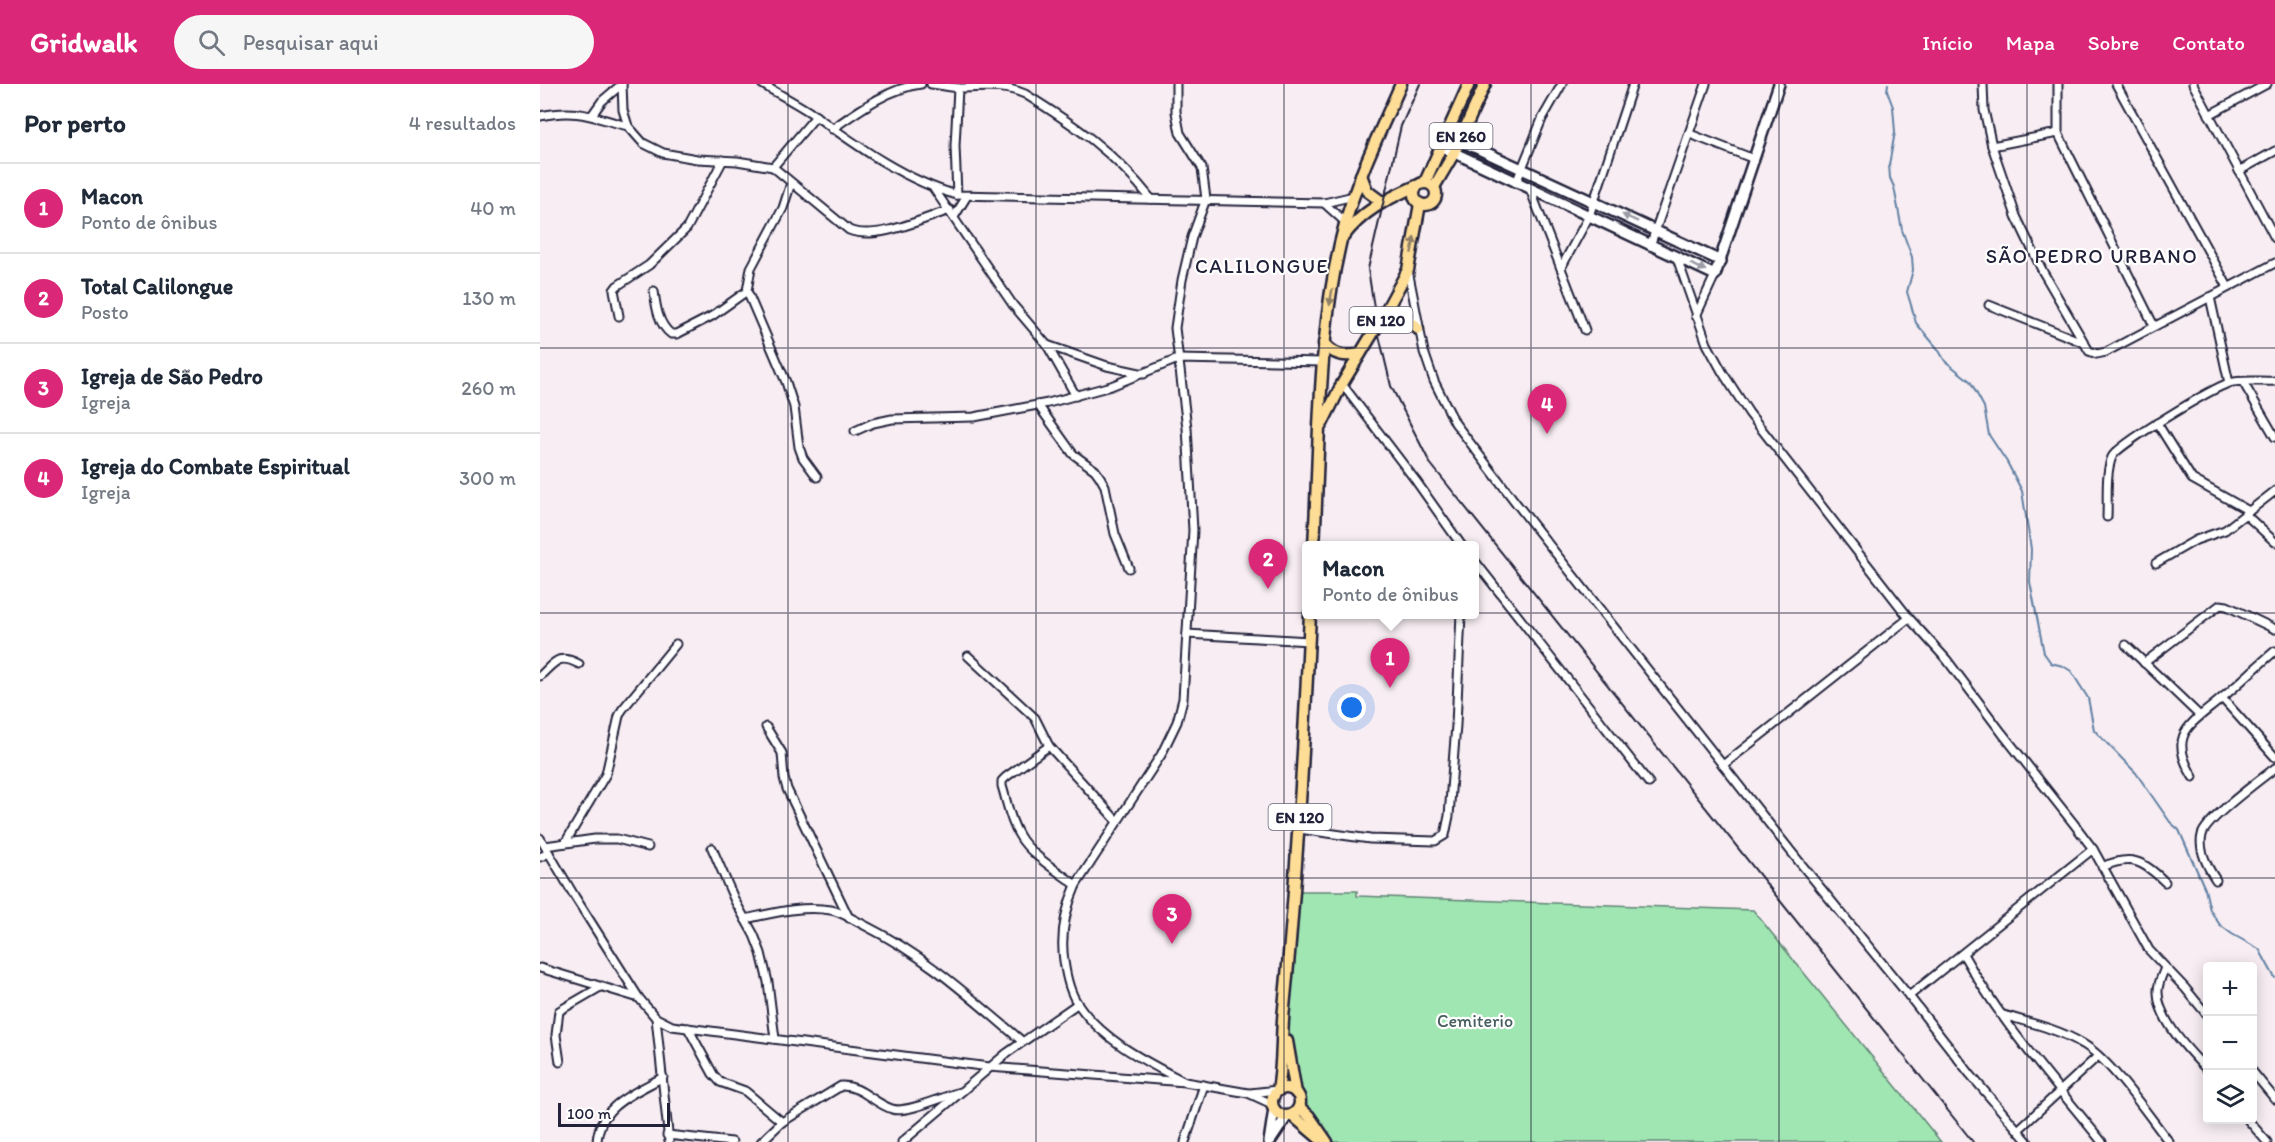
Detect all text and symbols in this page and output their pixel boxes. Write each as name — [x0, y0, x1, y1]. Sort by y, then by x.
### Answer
search box — [174, 15, 594, 69]
text: Gridwalk — [30, 25, 138, 59]
icon: search — [195, 26, 228, 59]
text: Pesquisar aqui — [243, 29, 379, 56]
text: Início — [1922, 30, 1973, 55]
text: Mapa — [2006, 30, 2055, 55]
text: Sobre — [2088, 30, 2139, 55]
text: Contato — [2172, 30, 2245, 55]
text: Por perto — [24, 107, 126, 139]
text: 4 resultados — [409, 111, 516, 135]
road number: EN 260 — [1430, 123, 1492, 149]
text: Macon — [81, 183, 143, 210]
text: 1 — [39, 196, 48, 220]
text: 40 m — [470, 196, 516, 220]
text: Ponto de ônibus — [81, 210, 218, 234]
one-way arrow — [1621, 213, 1639, 223]
one-way arrow — [1409, 236, 1419, 255]
district label: SÃO PEDRO URBANO — [1986, 244, 2198, 268]
district label: CALILONGUE — [1195, 254, 1329, 278]
one-way arrow — [1689, 262, 1707, 272]
text: Total Calilongue — [81, 273, 233, 300]
text: 2 — [38, 286, 49, 310]
text: 130 m — [462, 286, 516, 310]
one-way arrow — [1326, 288, 1335, 307]
text: Posto — [81, 300, 129, 324]
road number: EN 120 — [1350, 307, 1412, 333]
text: Igreja de São Pedro — [81, 363, 263, 390]
text: 3 — [38, 376, 49, 400]
text: 260 m — [461, 376, 516, 400]
pin: 4 — [1528, 384, 1566, 434]
text: Igreja — [81, 390, 131, 414]
text: Igreja do Combate Espiritual — [81, 453, 350, 480]
text: 4 — [37, 466, 50, 490]
text: 300 m — [459, 466, 516, 490]
text: Igreja — [81, 480, 131, 504]
pin: 2 — [1248, 540, 1288, 589]
popup — [1302, 541, 1479, 619]
text: Macon — [1322, 555, 1384, 582]
text: Ponto de ônibus — [1322, 582, 1459, 606]
pin: 1 — [1370, 638, 1410, 688]
your location — [1337, 693, 1366, 722]
road number: EN 120 — [1268, 804, 1332, 830]
pin: 3 — [1152, 894, 1192, 944]
map controls — [2203, 962, 2257, 1124]
button: + — [2203, 962, 2257, 1016]
park label: Cemiterio — [1437, 1010, 1513, 1032]
button: − — [2203, 1016, 2257, 1070]
button: layers — [2203, 1070, 2257, 1124]
scale bar — [558, 1100, 670, 1128]
text: 100 m — [567, 1104, 611, 1123]

